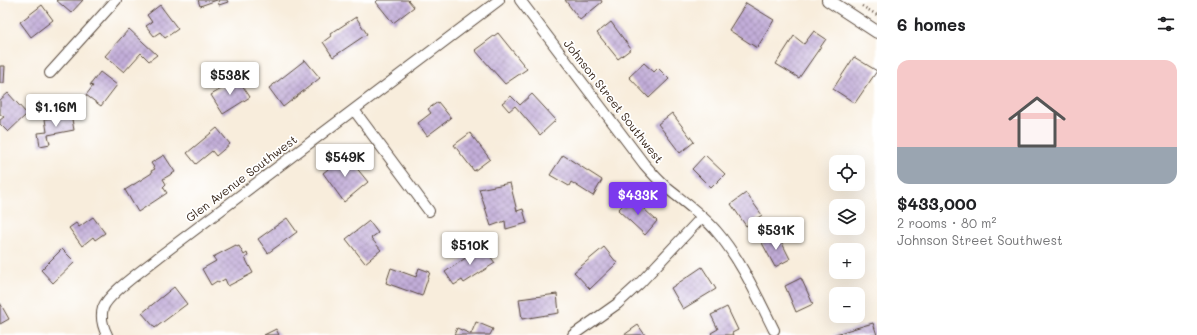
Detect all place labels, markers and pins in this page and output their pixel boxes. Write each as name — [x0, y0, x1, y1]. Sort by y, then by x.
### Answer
pin: $538K — [202, 62, 258, 96]
pin: $1.16M — [23, 94, 89, 128]
pin: $549K — [317, 144, 373, 178]
pin: $433K — [610, 182, 666, 216]
pin: $531K — [748, 217, 804, 251]
pin: $510K — [442, 232, 498, 266]

